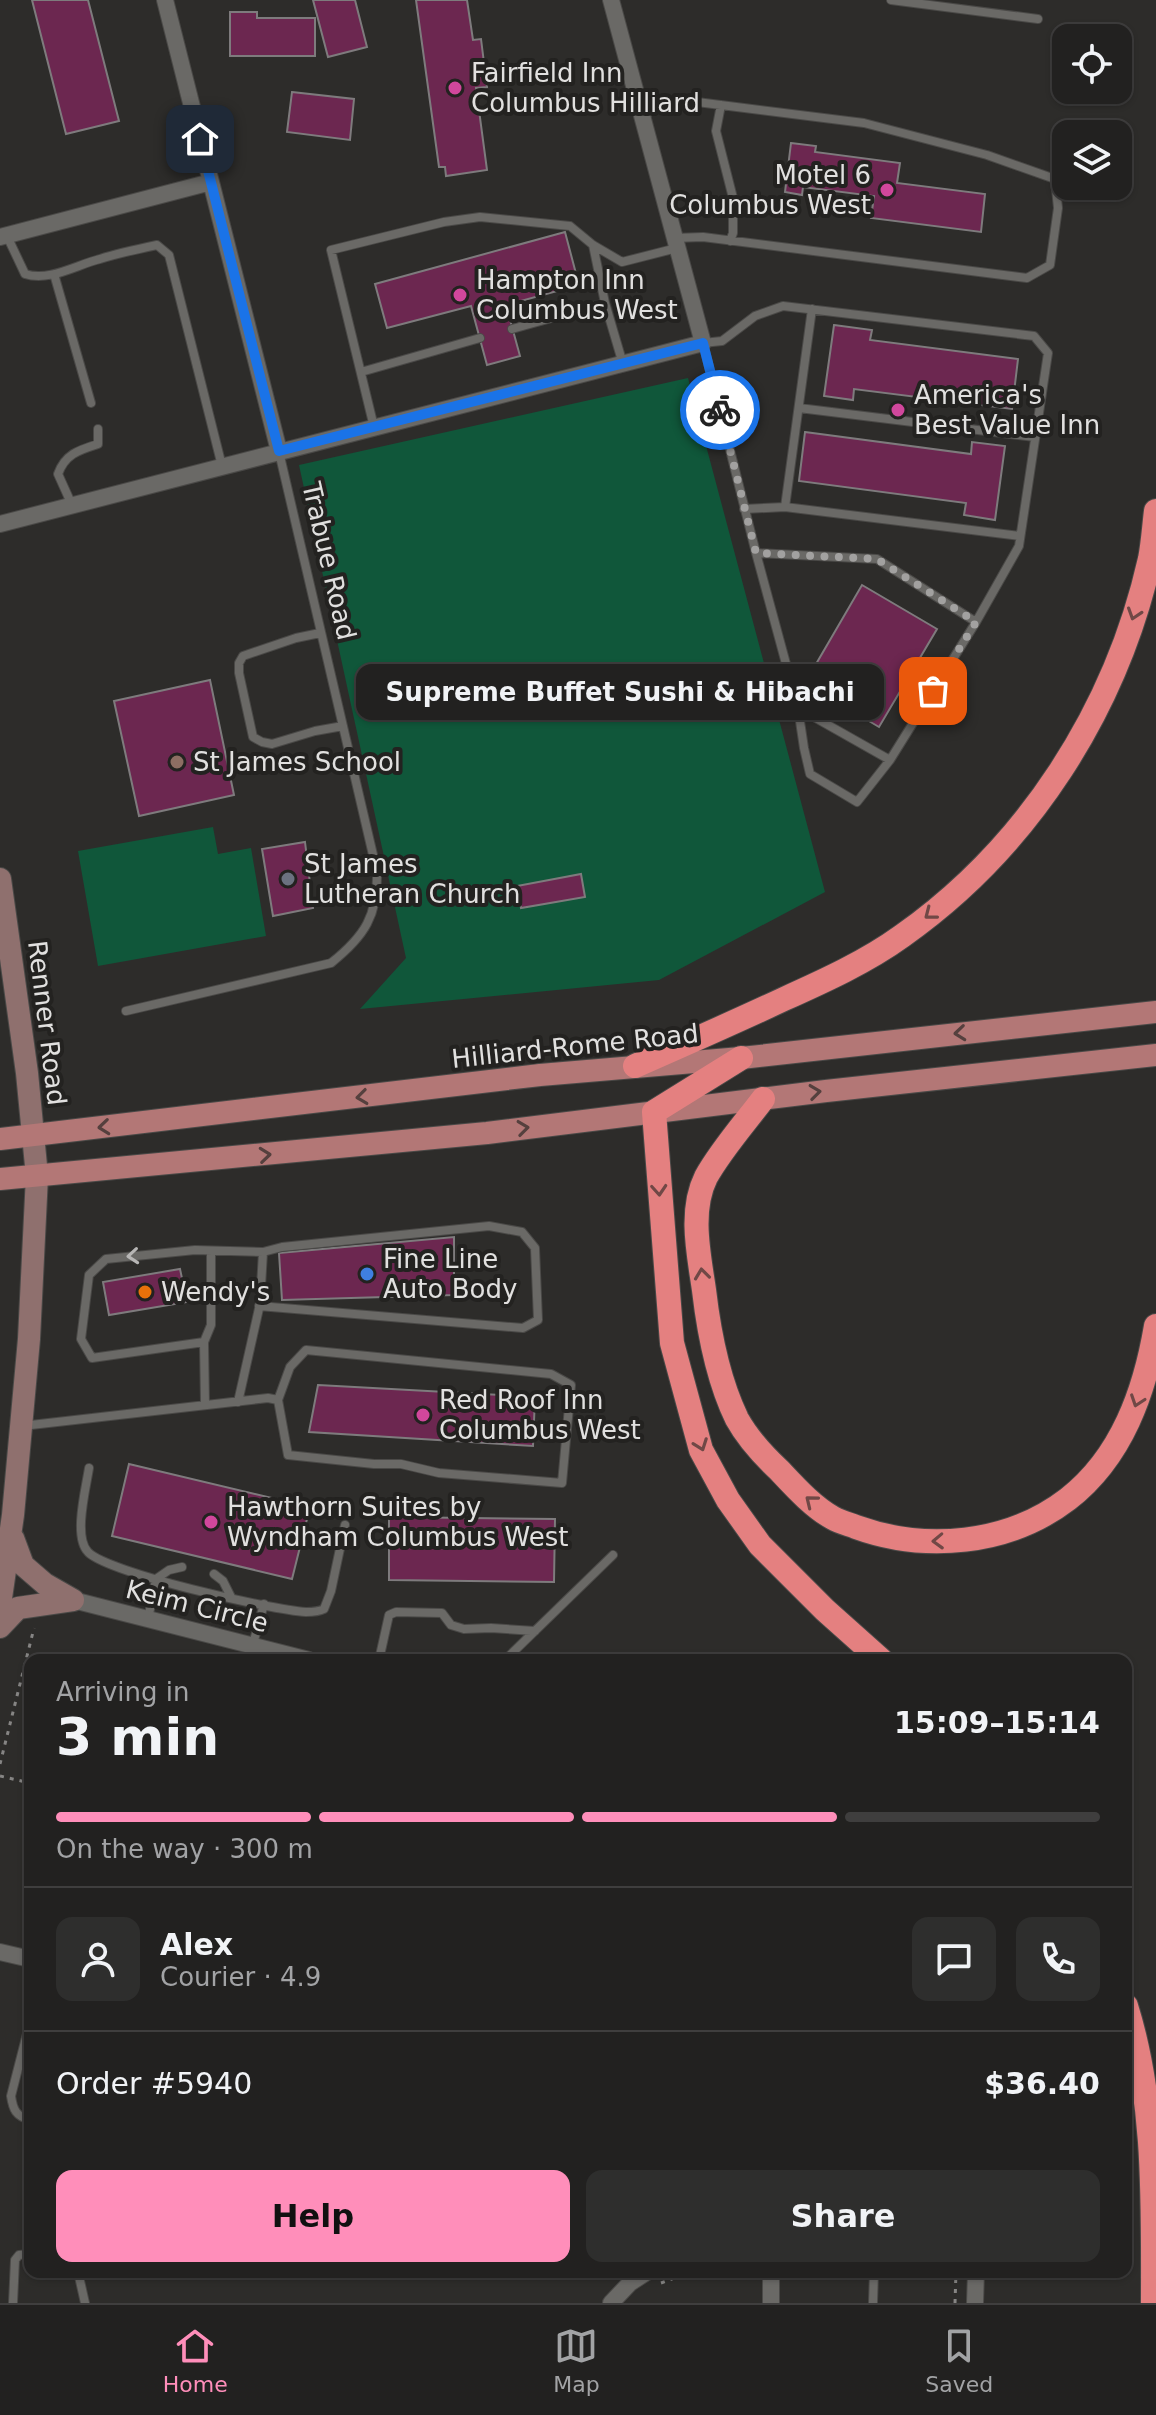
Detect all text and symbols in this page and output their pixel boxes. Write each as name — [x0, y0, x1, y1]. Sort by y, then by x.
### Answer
map controls — [1052, 24, 1132, 200]
button: locate — [1052, 24, 1132, 104]
place label: Fairfield Inn Columbus Hilliard — [471, 58, 700, 118]
marker: Fairfield Inn Columbus Hilliard — [446, 79, 464, 97]
pin — [166, 105, 234, 173]
icon: home — [178, 117, 222, 161]
button: layers — [1052, 120, 1132, 200]
place label: Motel 6 Columbus West — [669, 160, 871, 220]
marker: Motel 6 Columbus West — [878, 181, 896, 199]
place label: Hampton Inn Columbus West — [476, 265, 678, 325]
marker: Hampton Inn Columbus West — [451, 286, 469, 304]
courier — [680, 370, 760, 450]
place label: America's Best Value Inn — [914, 380, 1100, 440]
icon: bike — [698, 388, 742, 432]
marker: America's Best Value Inn — [889, 401, 907, 419]
street label: Trabue Road — [296, 478, 362, 643]
one-way arrow — [1127, 606, 1143, 620]
pin — [899, 657, 967, 725]
callout: Supreme Buffet Sushi & Hibachi — [357, 663, 885, 719]
icon: bag — [911, 669, 955, 713]
text: Supreme Buffet Sushi & Hibachi — [385, 677, 855, 707]
place label: St James School — [193, 747, 401, 777]
marker: St James School — [168, 753, 186, 771]
place label: St James Lutheran Church — [304, 849, 521, 909]
marker: St James Lutheran Church — [279, 870, 297, 888]
one-way arrow — [924, 905, 939, 919]
street label: Renner Road — [22, 939, 72, 1107]
street label: Hilliard-Rome Road — [450, 1018, 700, 1074]
one-way arrow — [954, 1024, 967, 1041]
one-way arrow — [809, 1084, 822, 1101]
one-way arrow — [355, 1088, 369, 1105]
one-way arrow — [97, 1119, 110, 1136]
one-way arrow — [517, 1120, 530, 1137]
one-way arrow — [259, 1146, 272, 1163]
one-way arrow — [650, 1184, 667, 1197]
place label: Fine Line Auto Body — [383, 1244, 517, 1304]
one-way arrow — [126, 1247, 139, 1264]
marker: Fine Line Auto Body — [358, 1265, 376, 1283]
one-way arrow — [694, 1268, 711, 1281]
place label: Wendy's — [161, 1277, 270, 1307]
marker: Wendy's — [136, 1283, 154, 1301]
place label: Red Roof Inn Columbus West — [439, 1385, 641, 1445]
one-way arrow — [1130, 1393, 1146, 1407]
marker: Red Roof Inn Columbus West — [414, 1406, 432, 1424]
one-way arrow — [691, 1438, 707, 1452]
place label: Hawthorn Suites by Wyndham Columbus West — [227, 1492, 568, 1552]
one-way arrow — [806, 1496, 820, 1511]
marker: Hawthorn Suites by Wyndham Columbus West — [202, 1513, 220, 1531]
one-way arrow — [931, 1533, 944, 1550]
street label: Keim Circle — [123, 1574, 271, 1638]
text: Arriving in — [56, 1677, 190, 1707]
text: 15:09–15:14 — [894, 1705, 1100, 1740]
text: 3 min — [56, 1707, 219, 1767]
text: On the way · 300 m — [56, 1834, 313, 1864]
button: person — [56, 1917, 140, 2001]
button: chat — [912, 1917, 996, 2001]
button: phone — [1016, 1917, 1100, 2001]
text: Alex — [160, 1927, 233, 1962]
text: Courier · 4.9 — [160, 1962, 321, 1992]
text: Order #5940 — [56, 2066, 252, 2101]
text: $36.40 — [984, 2066, 1100, 2101]
button: Help — [56, 2170, 570, 2262]
button: Share — [586, 2170, 1100, 2262]
tab: Home — [163, 2324, 228, 2397]
tab: Map — [553, 2324, 600, 2397]
tab: Saved — [925, 2324, 993, 2397]

